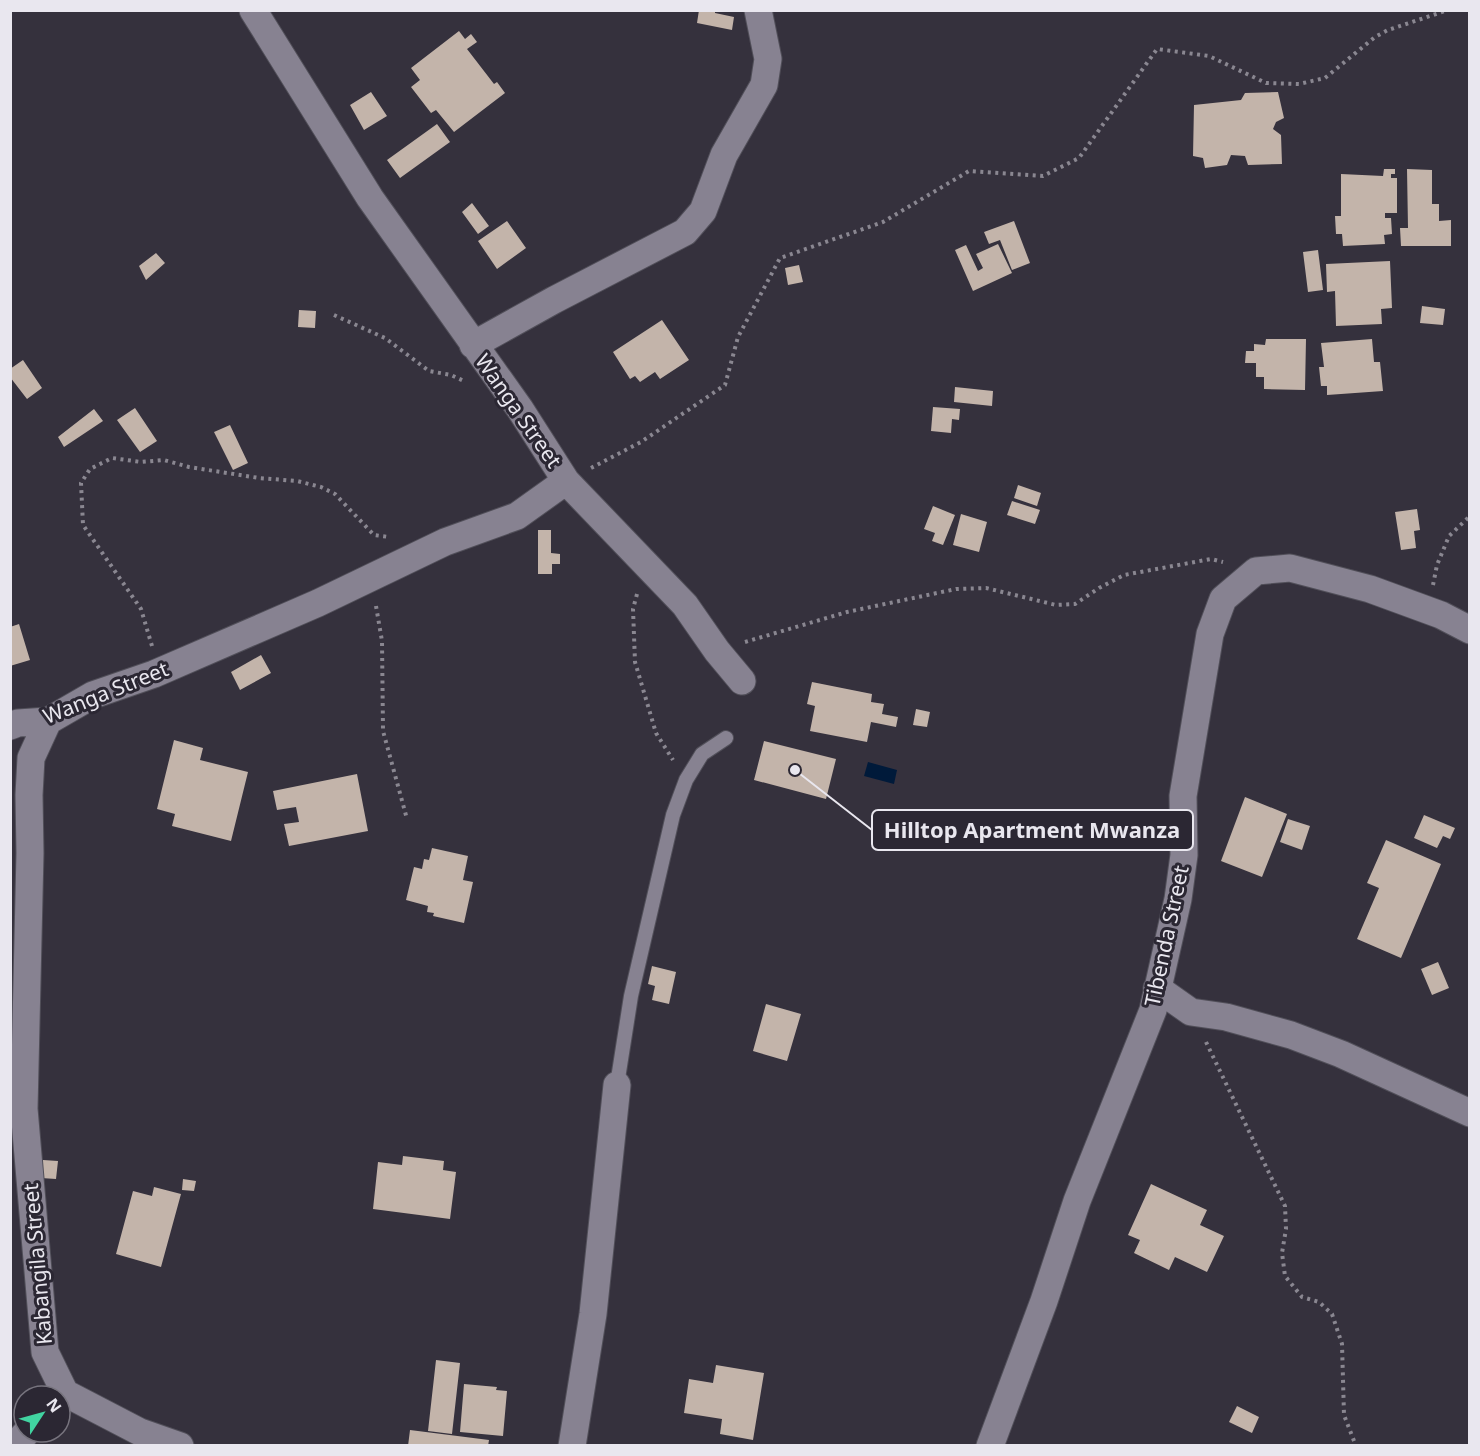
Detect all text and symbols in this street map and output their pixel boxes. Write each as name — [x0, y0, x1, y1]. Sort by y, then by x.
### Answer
street label: Wanga Street — [469, 348, 569, 473]
street label: Wanga Street — [39, 654, 173, 730]
callout: Hilltop Apartment Mwanza — [872, 810, 1193, 850]
text: Hilltop Apartment Mwanza — [884, 814, 1180, 844]
street label: Tibenda Street — [1137, 862, 1195, 1009]
street label: Kabangila Street — [16, 1182, 58, 1346]
north arrow — [12, 1384, 72, 1444]
text: N — [41, 1393, 67, 1417]

